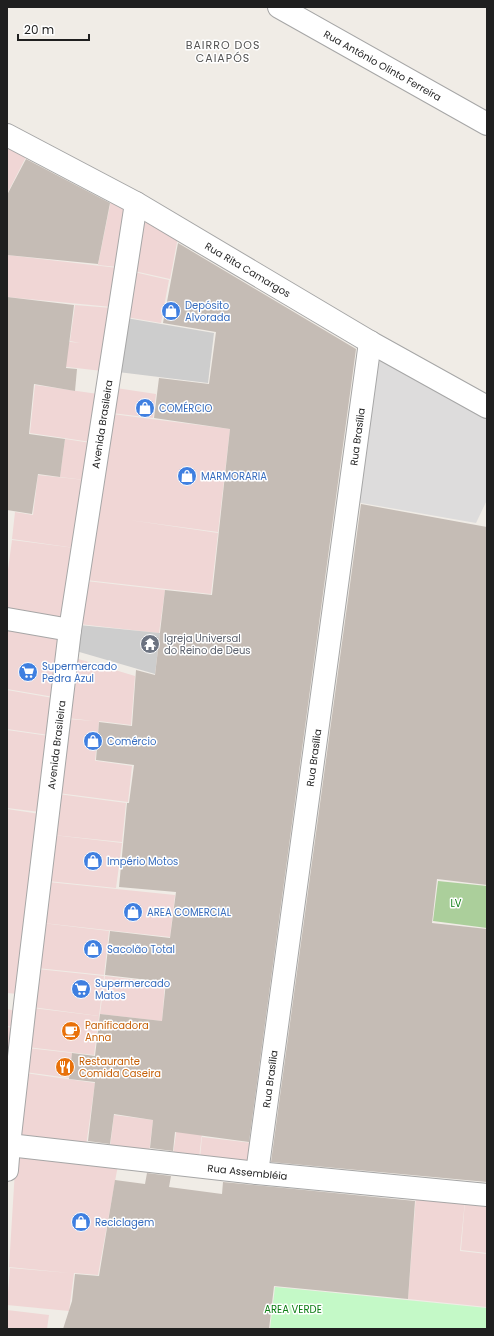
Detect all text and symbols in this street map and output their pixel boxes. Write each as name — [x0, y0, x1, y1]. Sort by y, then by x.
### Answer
scale bar — [18, 16, 89, 42]
text: 20 m — [24, 21, 54, 38]
street label: Rua Antônio Olinto Ferreira — [321, 26, 444, 104]
district label: BAIRRO DOS CAIAPÓS — [186, 37, 260, 66]
street label: Rua Rita Camargos — [202, 238, 294, 301]
place label: Depósito Alvorada — [185, 298, 230, 325]
shop icon: Depósito Alvorada — [160, 300, 182, 322]
street label: Avenida Brasileira — [88, 379, 116, 470]
shop icon: COMÉRCIO — [134, 397, 156, 419]
place label: COMÉRCIO — [159, 401, 213, 416]
street label: Rua Brasília — [346, 407, 368, 467]
shop icon: MARMORARIA — [176, 465, 198, 487]
place label: MARMORARIA — [201, 469, 267, 484]
place label: Igreja Universal do Reino de Deus — [164, 631, 251, 658]
temple icon: Igreja Universal do Reino de Deus — [139, 633, 161, 655]
place label: Supermercado Pedra Azul — [42, 659, 117, 686]
supermarket icon: Supermercado Pedra Azul — [17, 661, 39, 683]
street label: Avenida Brasileira — [43, 699, 69, 790]
street label: Rua Brasília — [302, 728, 325, 788]
shop icon: Comércio — [82, 730, 104, 752]
place label: Comércio — [107, 734, 156, 749]
shop icon: Império Motos — [82, 850, 104, 872]
place label: Império Motos — [107, 854, 178, 869]
park label: LV — [450, 896, 462, 911]
shop icon: AREA COMERCIAL — [122, 901, 144, 923]
place label: AREA COMERCIAL — [147, 905, 232, 920]
shop icon: Sacolão Total — [82, 938, 104, 960]
place label: Sacolão Total — [107, 942, 175, 957]
place label: Supermercado Matos — [95, 976, 170, 1003]
supermarket icon: Supermercado Matos — [70, 978, 92, 1000]
place label: Panificadora Anna — [85, 1018, 149, 1045]
cafe icon: Panificadora Anna — [60, 1020, 82, 1042]
street label: Rua Brasília — [258, 1049, 281, 1109]
place label: Restaurante Comida Caseira — [79, 1054, 161, 1081]
restaurant icon: Restaurante Comida Caseira — [54, 1056, 76, 1078]
street label: Rua Assembléia — [207, 1160, 288, 1183]
shop icon: Reciclagem — [70, 1211, 92, 1233]
place label: Reciclagem — [95, 1215, 154, 1230]
park label: AREA VERDE — [264, 1302, 322, 1317]

